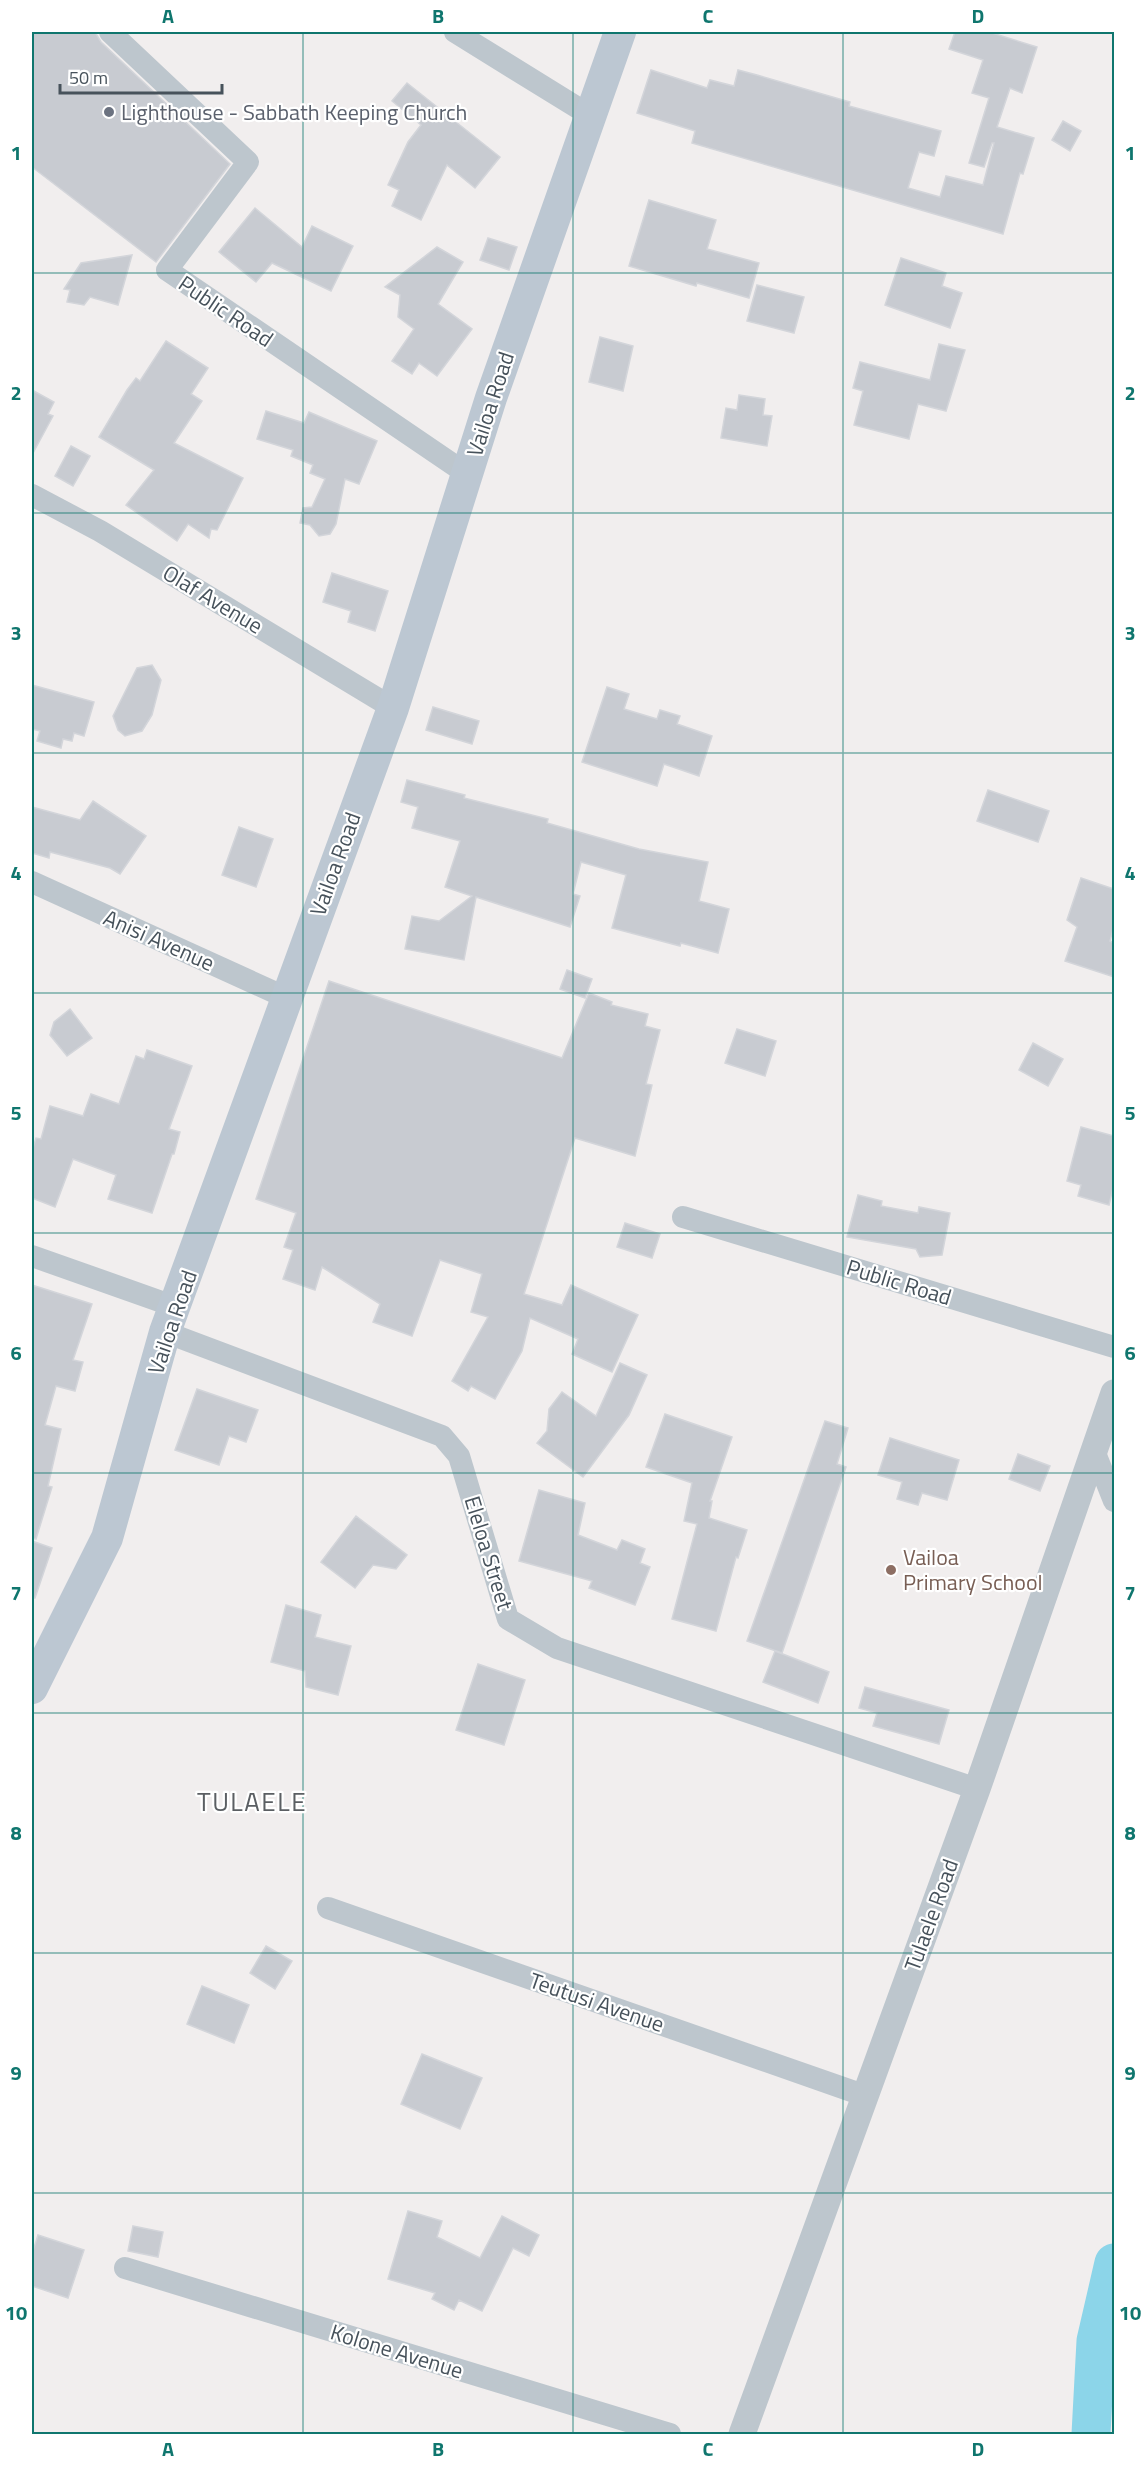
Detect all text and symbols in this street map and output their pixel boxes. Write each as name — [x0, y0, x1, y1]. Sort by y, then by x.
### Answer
text: A — [162, 0, 174, 31]
text: B — [432, 0, 444, 31]
text: C — [703, 0, 714, 31]
text: D — [972, 0, 984, 31]
scale bar — [60, 57, 222, 95]
text: 50 m — [69, 64, 108, 91]
place label: Lighthouse - Sabbath Keeping Church — [121, 95, 467, 129]
marker: Lighthouse - Sabbath Keeping Church — [102, 105, 116, 119]
text: 1 — [10, 137, 22, 168]
text: 1 — [1124, 137, 1136, 168]
street label: Public Road — [172, 267, 280, 355]
street label: Vailoa Road — [457, 347, 523, 461]
text: 2 — [10, 377, 22, 408]
text: 2 — [1124, 377, 1136, 408]
street label: Olaf Avenue — [156, 556, 270, 642]
text: 3 — [10, 617, 22, 648]
text: 3 — [1124, 617, 1136, 648]
street label: Vailoa Road — [301, 807, 369, 921]
text: 4 — [10, 857, 22, 888]
text: 4 — [1124, 857, 1136, 888]
street label: Anisi Avenue — [98, 900, 220, 980]
text: 5 — [10, 1097, 22, 1128]
text: 5 — [1124, 1097, 1136, 1128]
street label: Public Road — [842, 1250, 956, 1314]
street label: Vailoa Road — [138, 1265, 206, 1379]
text: 6 — [10, 1337, 22, 1368]
text: 6 — [1124, 1337, 1136, 1368]
street label: Eleloa Street — [456, 1492, 523, 1614]
place label: Vailoa Primary School — [903, 1540, 1043, 1599]
marker: Vailoa Primary School — [884, 1563, 898, 1577]
text: 7 — [10, 1577, 22, 1608]
text: 7 — [1124, 1577, 1136, 1608]
district label: TULAELE — [197, 1782, 307, 1821]
text: 8 — [10, 1817, 22, 1848]
text: 8 — [1124, 1817, 1136, 1848]
street label: Tulaele Road — [895, 1854, 967, 1976]
street label: Teutusi Avenue — [525, 1963, 669, 2041]
text: 9 — [10, 2057, 22, 2088]
text: 9 — [1124, 2057, 1136, 2088]
text: 10 — [5, 2297, 27, 2328]
text: 10 — [1119, 2297, 1141, 2328]
street label: Kolone Avenue — [326, 2315, 468, 2387]
text: A — [162, 2433, 174, 2464]
text: B — [432, 2433, 444, 2464]
text: C — [703, 2433, 714, 2464]
text: D — [972, 2433, 984, 2464]

